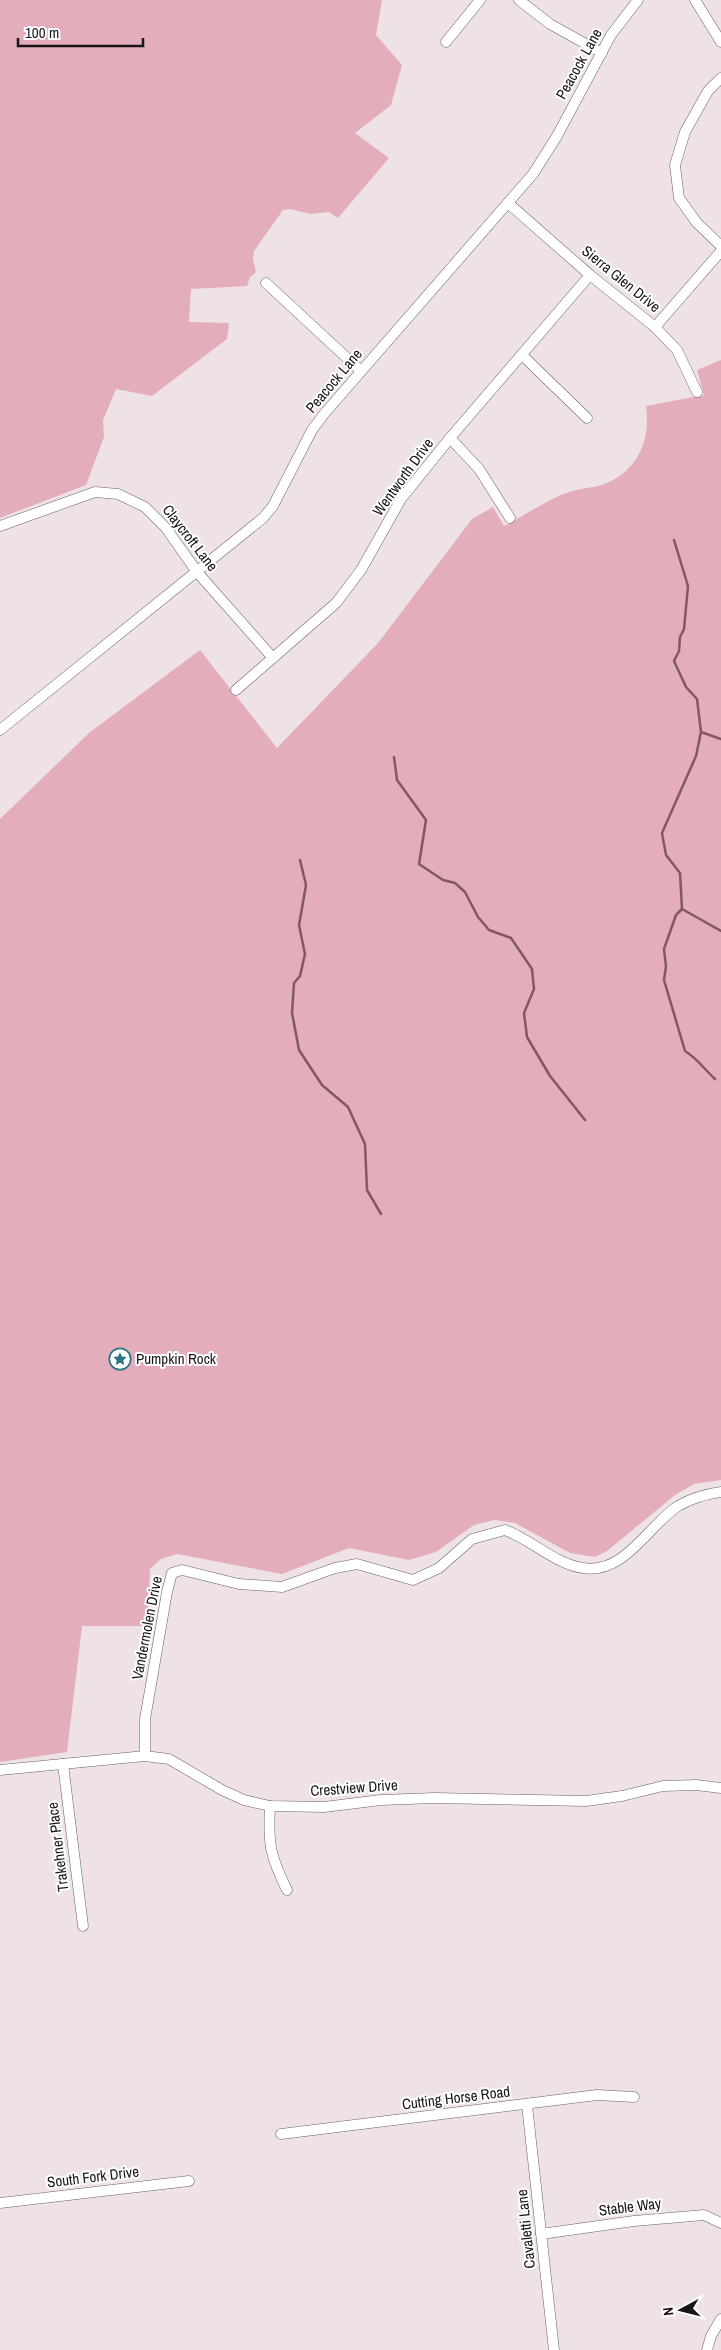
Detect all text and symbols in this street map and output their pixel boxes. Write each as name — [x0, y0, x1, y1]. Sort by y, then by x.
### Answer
scale bar — [18, 15, 142, 47]
text: 100 m — [25, 22, 59, 43]
street label: Peacock Lane — [550, 24, 607, 103]
street label: Sierra Glen Drive — [578, 240, 665, 317]
street label: Peacock Lane — [301, 344, 367, 417]
street label: Wentworth Drive — [367, 433, 438, 520]
street label: Claycroft Lane — [158, 500, 223, 576]
place icon: Pumpkin Rock — [108, 1347, 132, 1371]
place label: Pumpkin Rock — [136, 1348, 217, 1369]
street label: Vandermolen Drive — [126, 1574, 167, 1681]
street label: Crestview Drive — [310, 1774, 398, 1801]
street label: Trakehner Place — [42, 1801, 73, 1893]
street label: Cutting Horse Road — [401, 2080, 511, 2115]
street label: South Fork Drive — [46, 2160, 140, 2193]
street label: Cavaletti Lane — [511, 2188, 540, 2270]
street label: Stable Way — [598, 2192, 663, 2221]
north arrow — [656, 2285, 706, 2335]
text: N — [659, 2306, 678, 2317]

